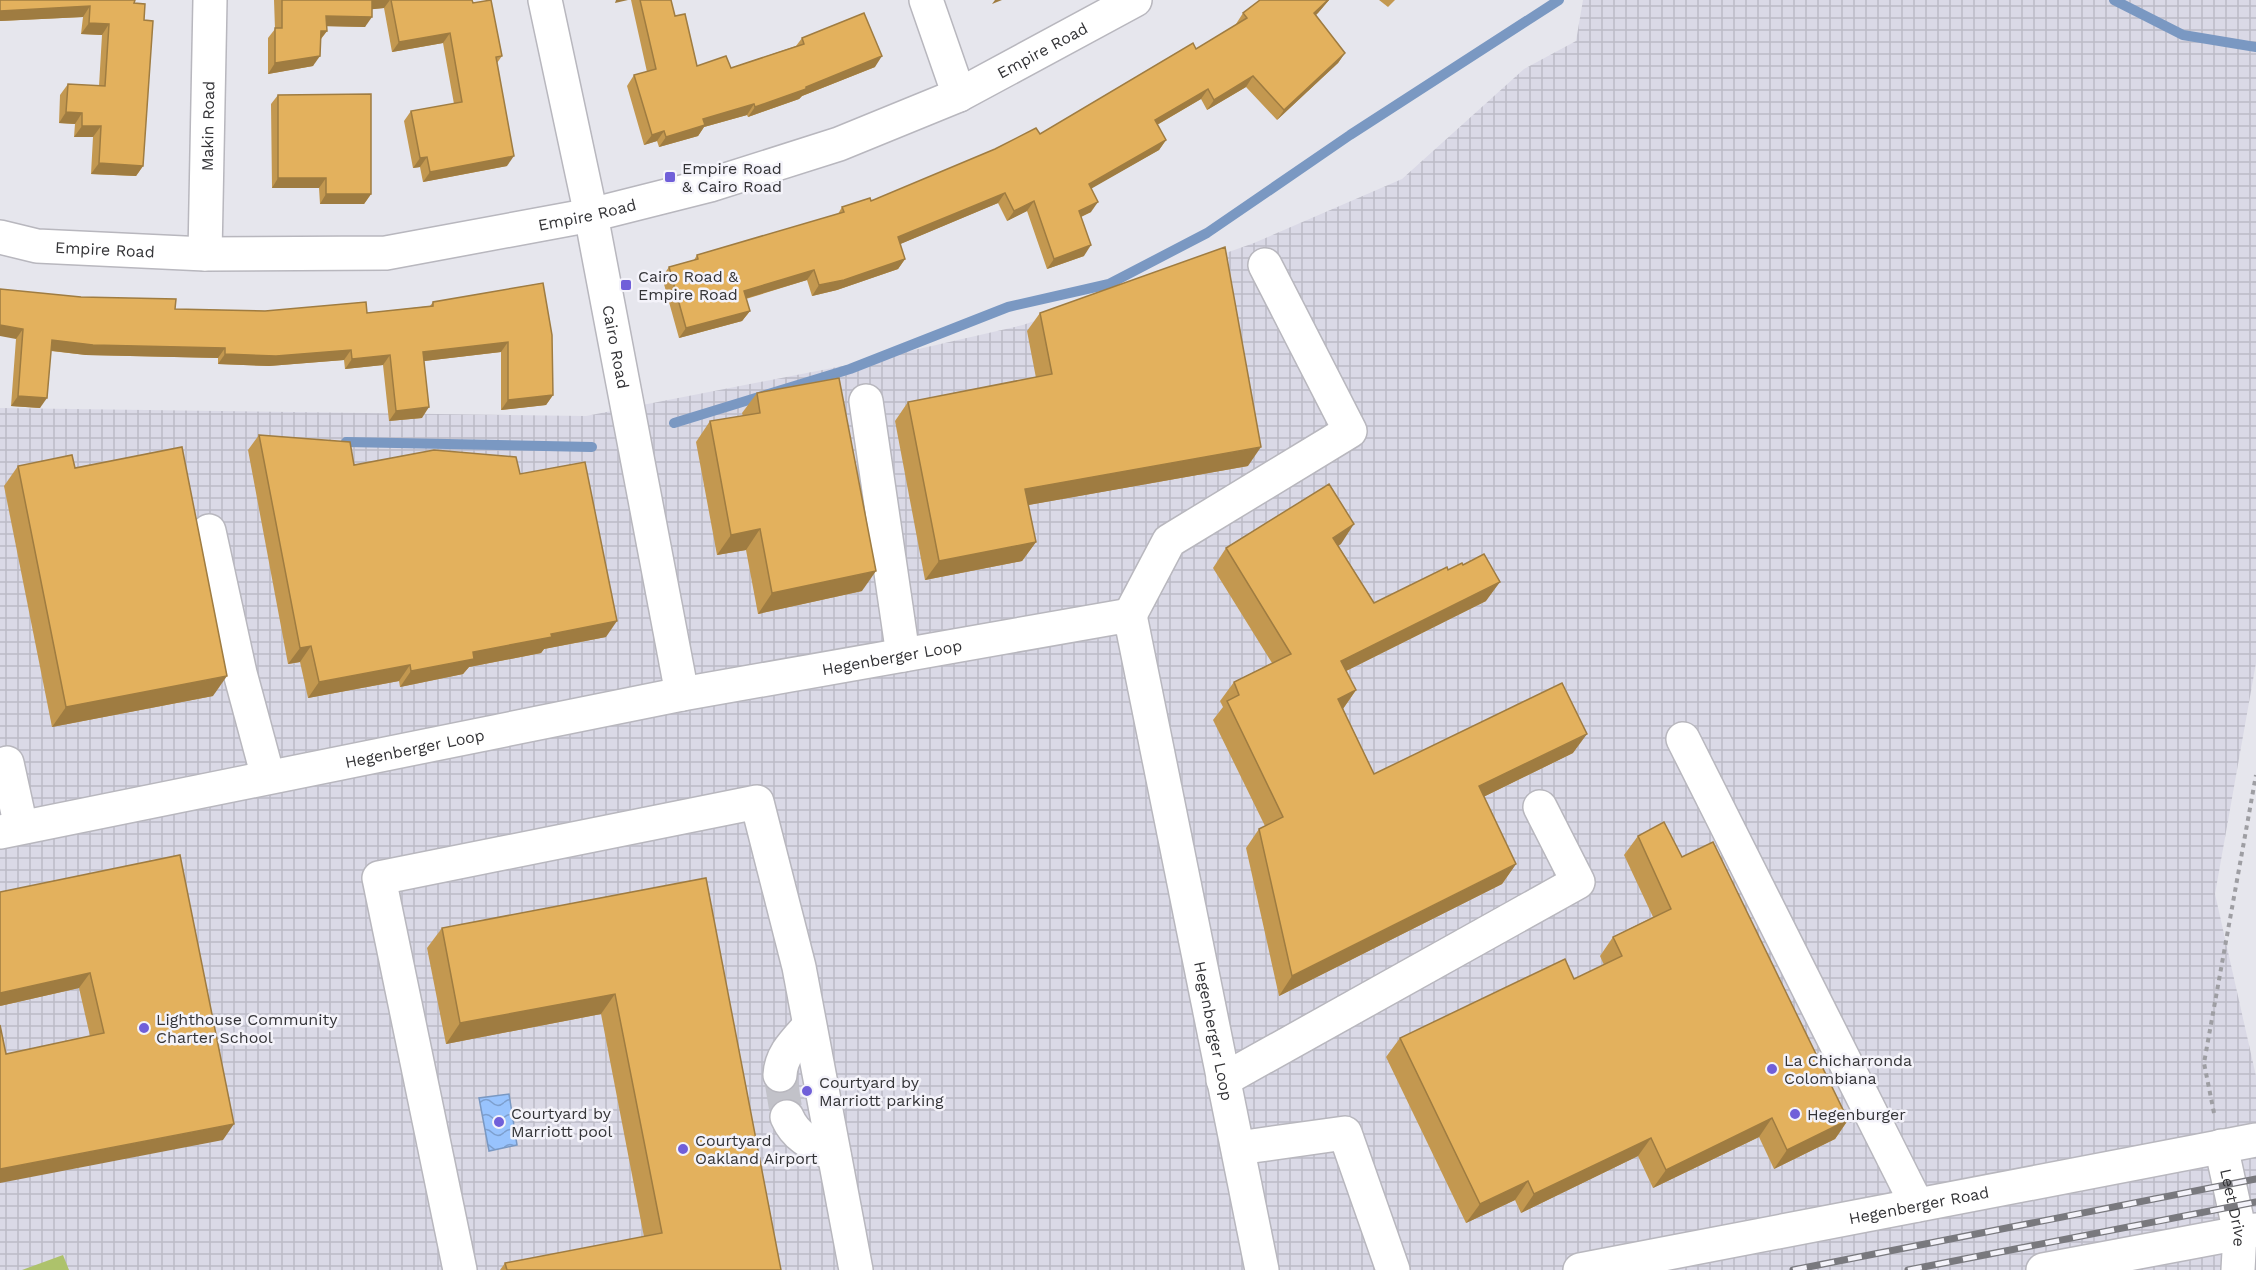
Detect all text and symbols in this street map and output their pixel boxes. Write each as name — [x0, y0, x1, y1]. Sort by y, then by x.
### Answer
street label: Empire Road — [994, 18, 1091, 82]
street label: Makin Road — [197, 81, 218, 171]
place label: Empire Road & Cairo Road — [682, 159, 782, 196]
marker: Empire Road & Cairo Road — [663, 170, 677, 184]
street label: Empire Road — [536, 195, 638, 234]
street label: Empire Road — [55, 237, 155, 261]
place label: Cairo Road & Empire Road — [638, 267, 739, 304]
marker: Cairo Road & Empire Road — [619, 278, 633, 292]
street label: Cairo Road — [599, 303, 633, 390]
street label: Hegenberger Loop — [820, 635, 963, 679]
street label: Hegenberger Loop — [343, 725, 486, 771]
street label: Hegenberger Loop — [1190, 959, 1237, 1102]
place label: Lighthouse Community Charter School — [156, 1010, 338, 1047]
marker: Lighthouse Community Charter School — [137, 1021, 151, 1035]
place label: La Chicharronda Colombiana — [1784, 1051, 1912, 1088]
marker: La Chicharronda Colombiana — [1765, 1062, 1779, 1076]
place label: Courtyard by Marriott parking — [819, 1073, 944, 1110]
marker: Courtyard by Marriott parking — [800, 1084, 814, 1098]
place label: Courtyard by Marriott pool — [511, 1104, 612, 1141]
place label: Hegenburger — [1807, 1105, 1906, 1124]
marker: Hegenburger — [1788, 1107, 1802, 1121]
marker: Courtyard by Marriott pool — [492, 1115, 506, 1129]
place label: Courtyard Oakland Airport — [695, 1131, 818, 1168]
marker: Courtyard Oakland Airport — [676, 1142, 690, 1156]
street label: Leet Drive — [2217, 1167, 2250, 1247]
street label: Hegenberger Road — [1847, 1182, 1991, 1228]

